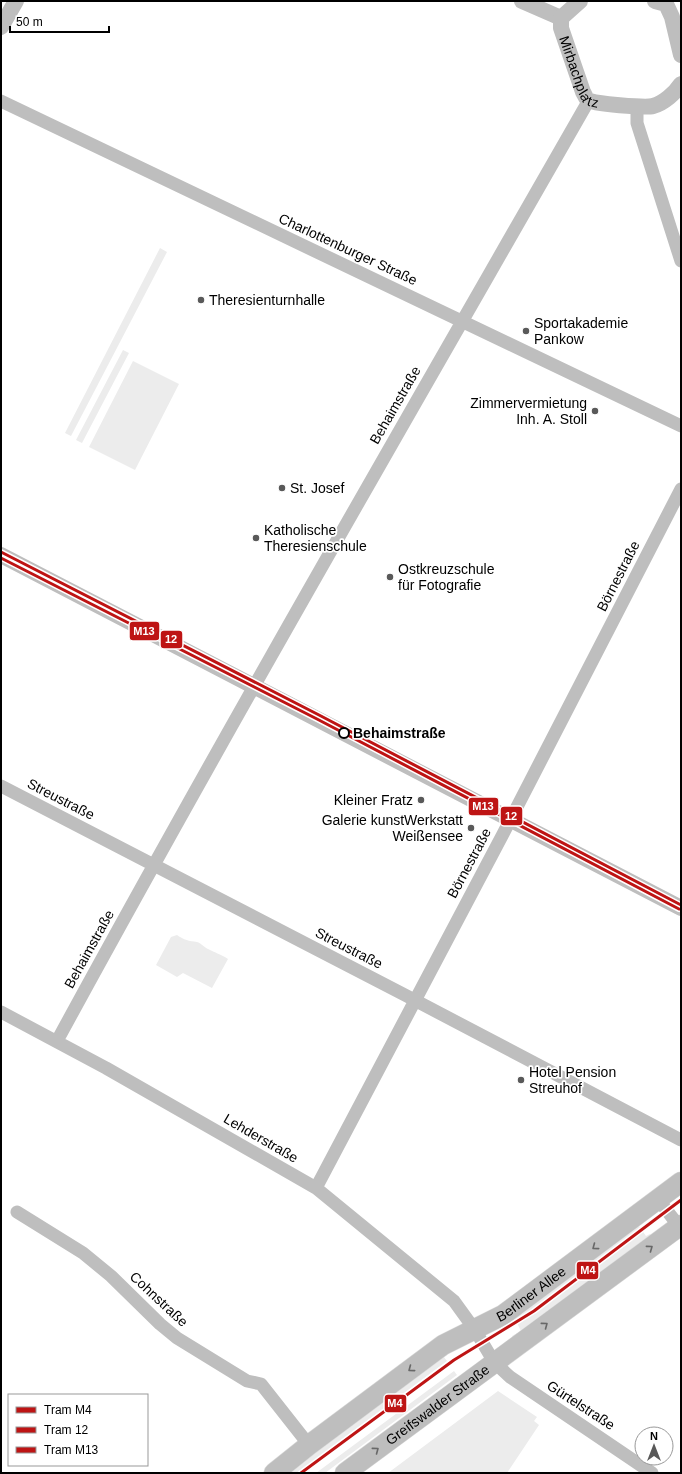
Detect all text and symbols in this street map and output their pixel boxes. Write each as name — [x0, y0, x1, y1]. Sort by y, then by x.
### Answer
scale bar — [10, 8, 109, 34]
text: 50 m — [16, 15, 43, 29]
street label: Mirbachplatz — [556, 34, 600, 111]
street label: Charlottenburger Straße — [276, 210, 420, 288]
place label: Theresienturnhalle — [209, 292, 325, 308]
marker: Theresienturnhalle — [196, 295, 206, 305]
place label: Sportakademie Pankow — [534, 315, 628, 347]
marker: Sportakademie Pankow — [521, 326, 531, 336]
street label: Behaimstraße — [366, 363, 424, 447]
place label: Zimmervermietung Inh. A. Stoll — [470, 395, 587, 427]
marker: Zimmervermietung Inh. A. Stoll — [590, 406, 600, 416]
place label: St. Josef — [290, 480, 345, 496]
marker: St. Josef — [277, 483, 287, 493]
place label: Katholische Theresienschule — [264, 522, 367, 554]
marker: Katholische Theresienschule — [251, 533, 261, 543]
street label: Börnestraße — [593, 538, 643, 614]
place label: Ostkreuzschule für Fotografie — [398, 561, 495, 593]
marker: Ostkreuzschule für Fotografie — [385, 572, 395, 582]
line badge: M13 — [129, 621, 160, 641]
text: M13 — [133, 625, 155, 637]
line badge: 12 — [160, 630, 183, 649]
text: 12 — [165, 633, 177, 645]
place label: Behaimstraße — [353, 725, 446, 741]
marker: Behaimstraße — [338, 727, 350, 739]
street label: Streustraße — [25, 775, 97, 823]
place label: Kleiner Fratz — [334, 792, 413, 808]
marker: Kleiner Fratz — [416, 795, 426, 805]
line badge: M13 — [468, 797, 499, 816]
text: M13 — [472, 800, 494, 812]
line badge: 12 — [500, 806, 523, 826]
text: 12 — [505, 810, 517, 822]
place label: Galerie kunstWerkstatt Weißensee — [322, 812, 463, 844]
marker: Galerie kunstWerkstatt Weißensee — [466, 823, 476, 833]
street label: Börnestraße — [444, 825, 494, 901]
street label: Behaimstraße — [61, 907, 117, 991]
street label: Streustraße — [313, 924, 385, 972]
place label: Hotel Pension Streuhof — [529, 1064, 616, 1096]
marker: Hotel Pension Streuhof — [516, 1075, 526, 1085]
street label: Lehderstraße — [221, 1110, 301, 1166]
one-way arrow — [593, 1242, 600, 1249]
one-way arrow — [645, 1246, 652, 1253]
line badge: M4 — [576, 1261, 599, 1280]
street label: Berliner Allee — [494, 1263, 569, 1325]
text: M4 — [580, 1264, 597, 1276]
street label: Cohnstraße — [127, 1268, 191, 1330]
one-way arrow — [541, 1323, 548, 1330]
street label: Greifswalder Straße — [383, 1361, 493, 1448]
one-way arrow — [409, 1364, 416, 1371]
street label: Gürtelstraße — [544, 1377, 618, 1433]
legend — [8, 1394, 148, 1466]
line badge: M4 — [384, 1394, 407, 1413]
text: M4 — [387, 1397, 404, 1409]
text: Tram M4 — [44, 1403, 92, 1417]
text: Tram 12 — [44, 1423, 89, 1437]
north arrow — [634, 1426, 674, 1466]
text: N — [650, 1430, 658, 1442]
text: Tram M13 — [44, 1443, 99, 1457]
one-way arrow — [371, 1447, 378, 1454]

